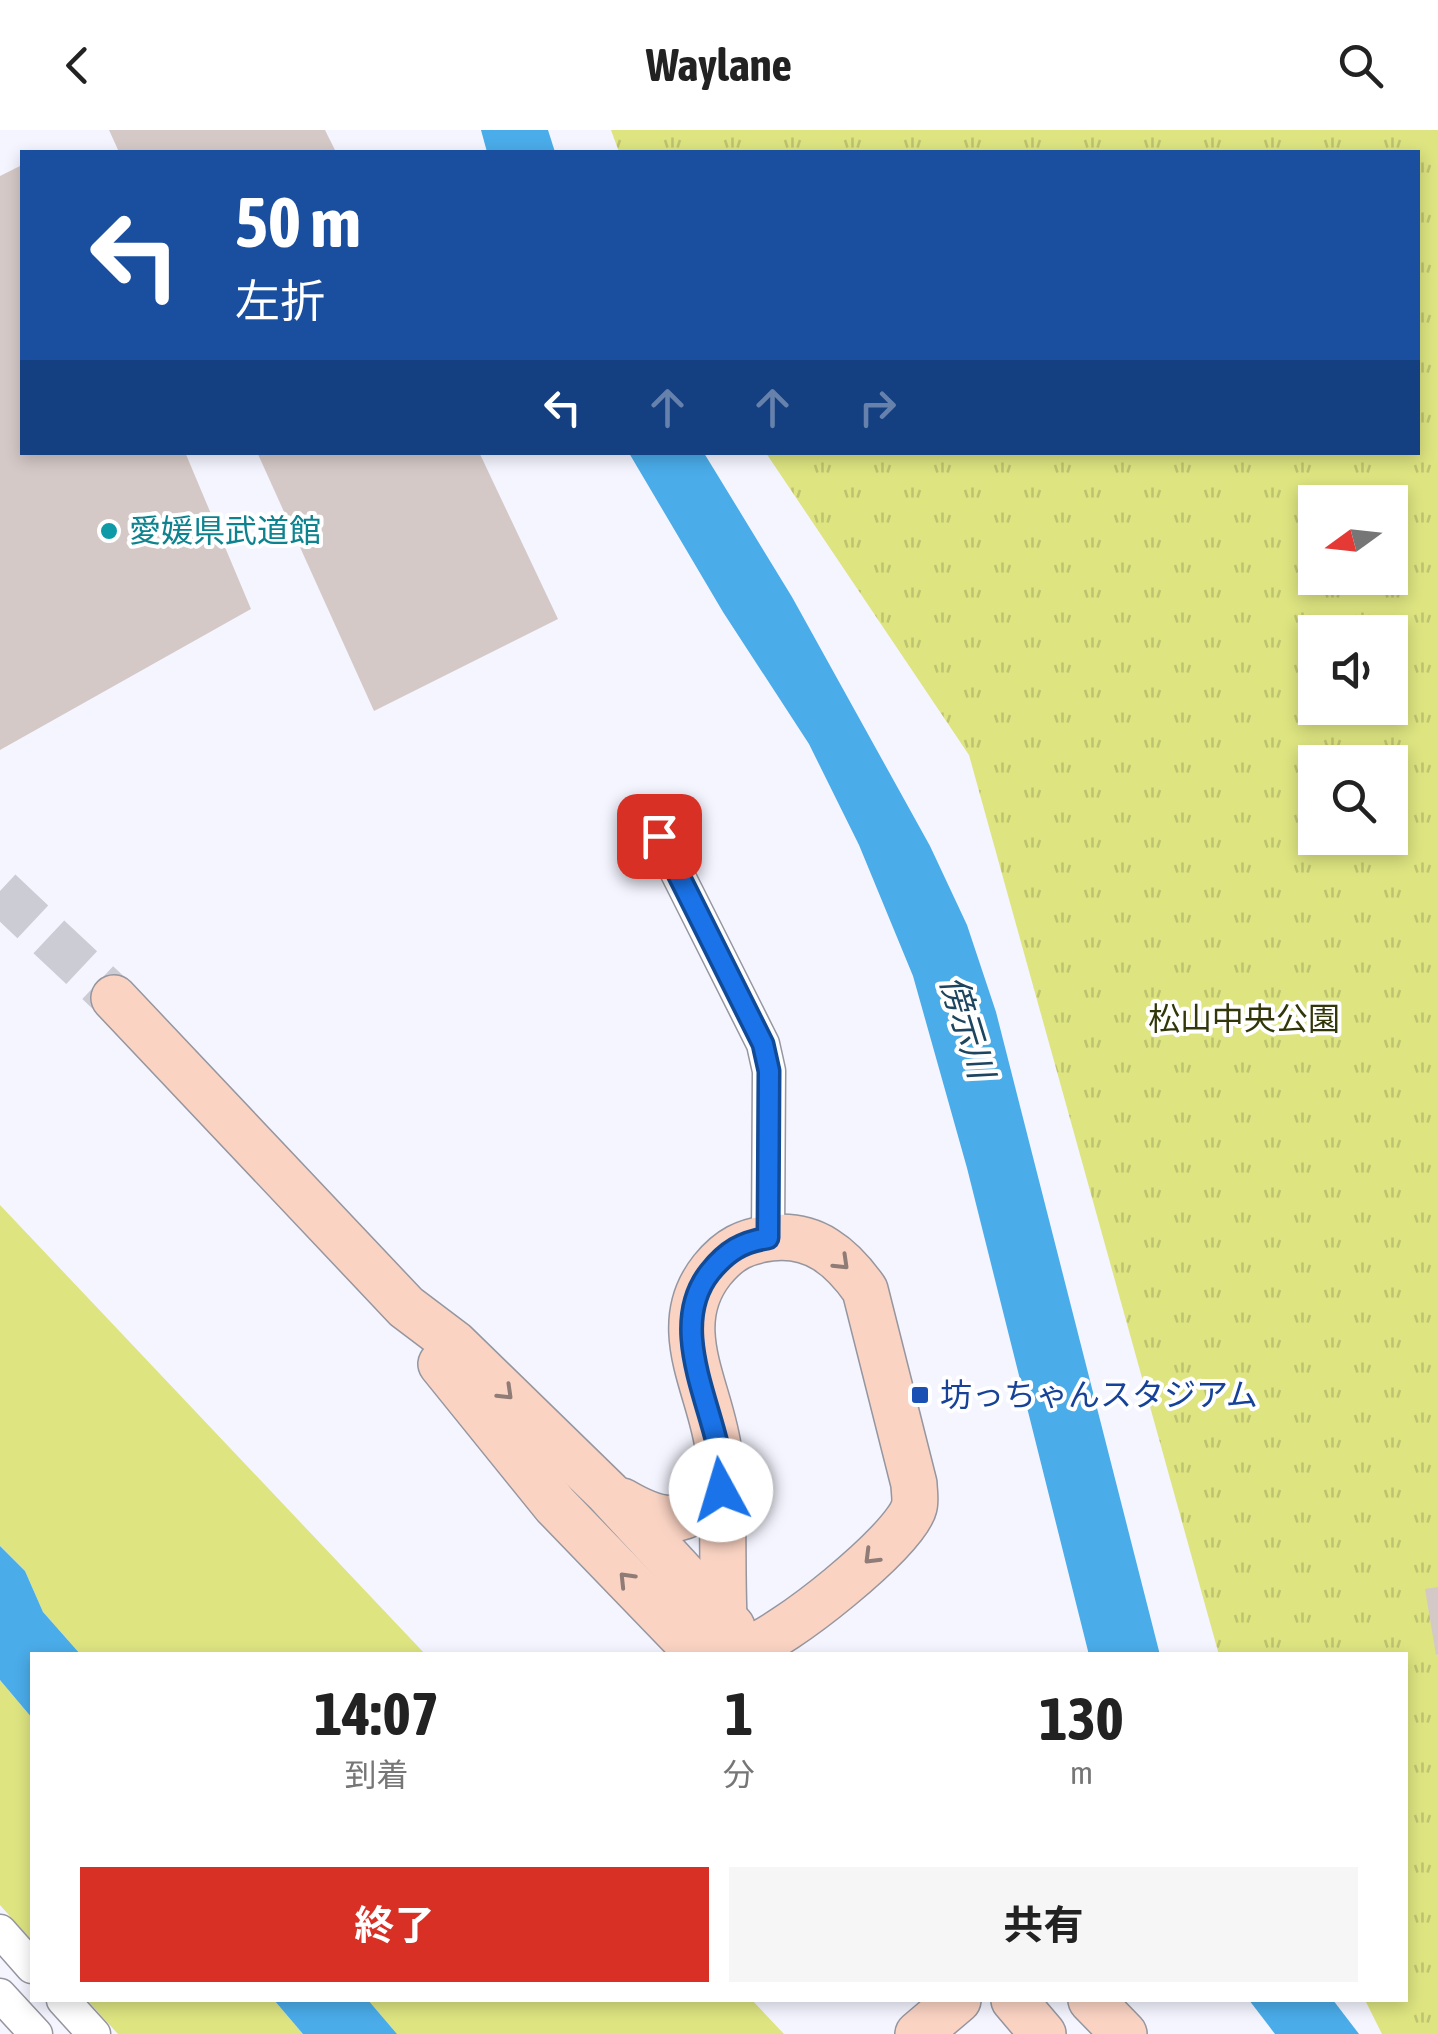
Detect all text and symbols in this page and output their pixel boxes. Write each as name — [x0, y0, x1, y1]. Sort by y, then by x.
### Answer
icon: back — [50, 38, 105, 93]
icon: search — [1333, 38, 1388, 93]
text: Waylane — [646, 39, 792, 91]
text: 50 m — [235, 182, 361, 262]
icon: left — [70, 190, 200, 320]
text: 左折 — [235, 275, 325, 327]
icon: left — [535, 380, 590, 435]
icon: ahead — [640, 380, 695, 435]
icon: ahead — [745, 380, 800, 435]
icon: right — [850, 380, 905, 435]
north arrow — [1298, 485, 1408, 595]
map controls — [1298, 485, 1408, 855]
place label: 愛媛県武道館 — [129, 512, 321, 549]
marker: 愛媛県武道館 — [98, 520, 120, 542]
button: sound — [1298, 615, 1408, 725]
button: search — [1298, 745, 1408, 855]
pin — [617, 794, 702, 879]
icon: arrive — [632, 809, 687, 864]
water label: 傍示川 — [933, 971, 1004, 1087]
park label: 松山中央公園 — [1148, 1000, 1340, 1037]
one-way arrow — [831, 1251, 849, 1269]
place label: 坊っちゃんスタジアム — [940, 1376, 1258, 1413]
one-way arrow — [494, 1381, 512, 1399]
marker: 坊っちゃんスタジアム — [909, 1384, 931, 1406]
position arrow — [669, 1438, 773, 1542]
one-way arrow — [865, 1545, 883, 1563]
one-way arrow — [620, 1572, 638, 1590]
text: 14:07 — [314, 1679, 439, 1748]
text: 1 — [725, 1679, 753, 1748]
text: 130 — [1039, 1684, 1124, 1753]
text: m — [1070, 1754, 1093, 1791]
text: 到着 — [345, 1756, 409, 1793]
text: 分 — [723, 1756, 755, 1793]
button: 終了 — [80, 1867, 709, 1982]
button: 共有 — [729, 1867, 1358, 1982]

